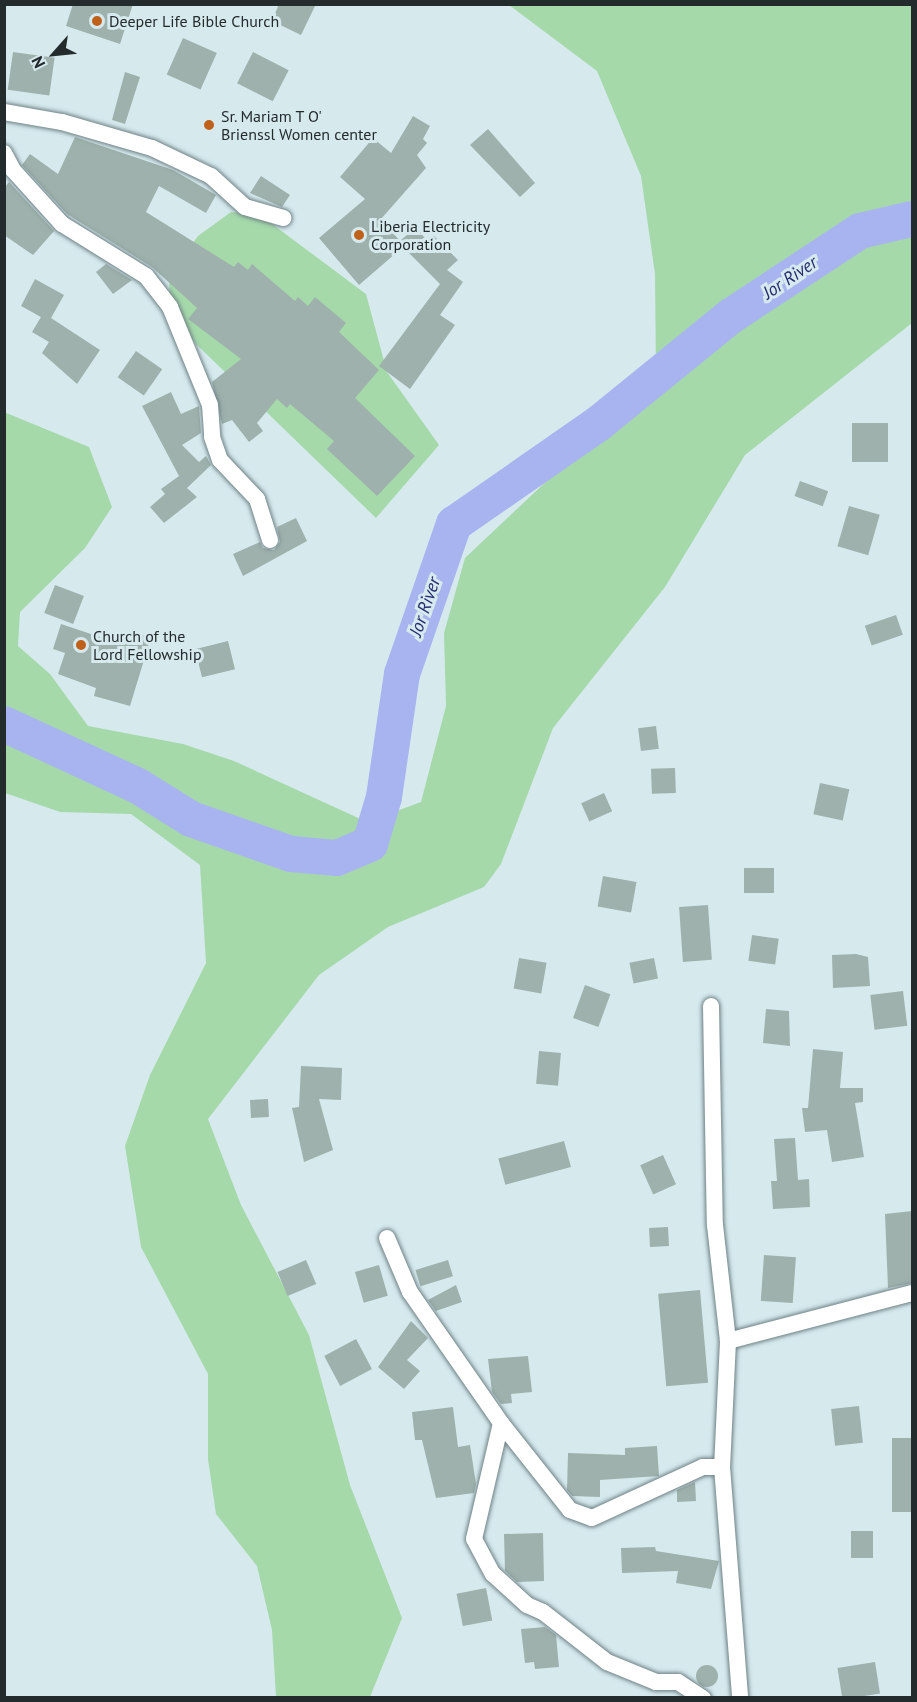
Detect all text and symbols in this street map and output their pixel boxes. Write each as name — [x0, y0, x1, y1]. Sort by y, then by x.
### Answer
place label: Deeper Life Bible Church — [109, 11, 279, 31]
marker: Deeper Life Bible Church — [90, 14, 104, 28]
north arrow — [24, 24, 84, 84]
text: N — [27, 53, 49, 71]
place label: Sr. Mariam T O' Brienssl Women center — [221, 106, 377, 144]
marker: Sr. Mariam T O' Brienssl Women center — [202, 118, 216, 132]
place label: Liberia Electricity Corporation — [371, 216, 490, 254]
marker: Liberia Electricity Corporation — [352, 228, 366, 242]
water label: Jor River — [759, 252, 821, 304]
water label: Jor River — [405, 575, 445, 639]
place label: Church of the Lord Fellowship — [93, 626, 202, 664]
marker: Church of the Lord Fellowship — [74, 638, 88, 652]

